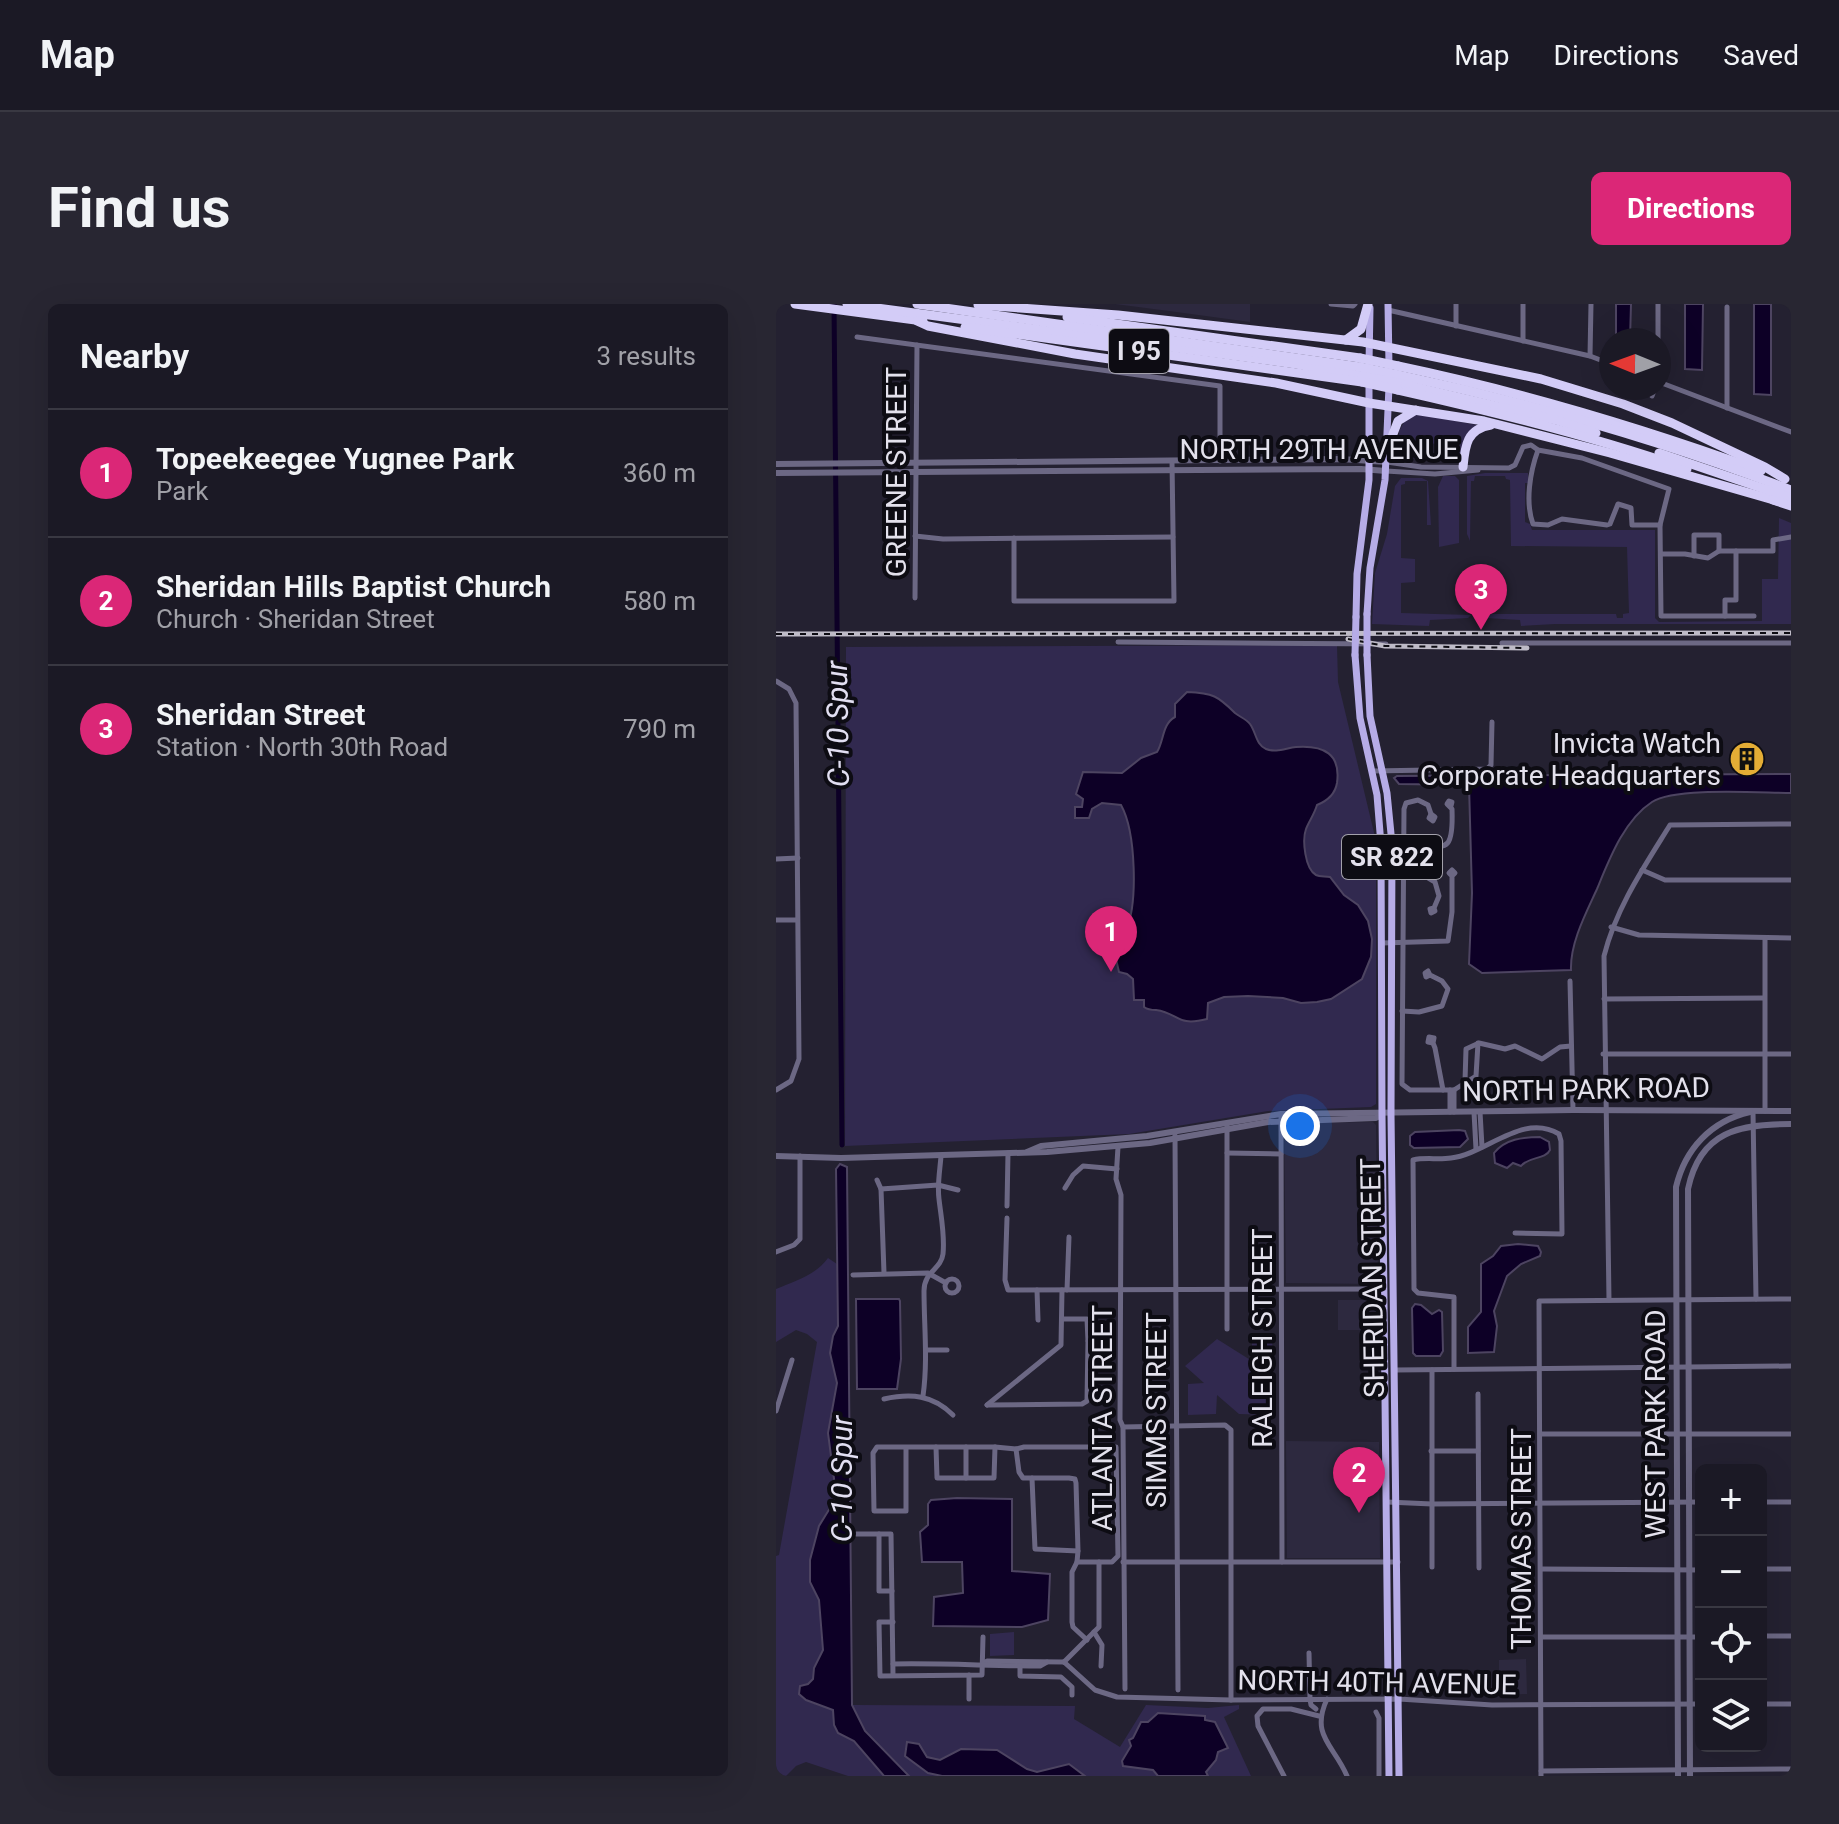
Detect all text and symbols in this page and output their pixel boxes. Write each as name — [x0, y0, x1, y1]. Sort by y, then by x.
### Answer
text: Map — [40, 33, 115, 77]
text: Map — [1454, 39, 1510, 72]
text: Directions — [1554, 39, 1679, 72]
text: Saved — [1723, 39, 1799, 72]
button: Directions — [1591, 172, 1791, 245]
text: Find us — [48, 175, 231, 241]
north arrow — [1599, 328, 1671, 400]
road number: I 95 — [1109, 329, 1169, 373]
text: Nearby — [80, 336, 189, 376]
text: 3 results — [597, 341, 696, 371]
street label: GREENE STREET — [880, 367, 913, 577]
street label: NORTH 29TH AVENUE — [1180, 433, 1459, 466]
text: Topeekeegee Yugnee Park — [156, 441, 514, 476]
text: 1 — [99, 458, 113, 488]
text: 360 m — [623, 458, 696, 488]
text: Park — [156, 476, 208, 506]
pin: 3 — [1455, 564, 1507, 630]
text: Sheridan Hills Baptist Church — [156, 569, 551, 604]
text: 2 — [99, 586, 113, 616]
text: 580 m — [623, 586, 696, 616]
text: Church · Sheridan Street — [156, 604, 435, 634]
water label: C-10 Spur — [819, 659, 856, 788]
text: Sheridan Street — [156, 697, 366, 732]
text: 3 — [99, 714, 113, 744]
text: 790 m — [623, 714, 696, 744]
place label: Invicta Watch Corporate Headquarters — [1420, 727, 1721, 792]
text: Station · North 30th Road — [156, 732, 448, 762]
building icon: Invicta Watch Corporate Headquarters — [1728, 740, 1766, 778]
road number: SR 822 — [1342, 835, 1442, 879]
pin: 1 — [1085, 906, 1137, 972]
street label: NORTH PARK ROAD — [1462, 1071, 1710, 1108]
your location — [1280, 1106, 1320, 1146]
street label: SHERIDAN STREET — [1354, 1157, 1391, 1398]
street label: RALEIGH STREET — [1246, 1228, 1279, 1448]
street label: ATLANTA STREET — [1086, 1304, 1119, 1531]
street label: WEST PARK ROAD — [1639, 1309, 1672, 1539]
street label: SIMMS STREET — [1140, 1312, 1173, 1508]
water label: C-10 Spur — [824, 1415, 859, 1542]
street label: THOMAS STREET — [1505, 1428, 1538, 1650]
pin: 2 — [1333, 1447, 1385, 1513]
map controls — [1695, 1464, 1767, 1752]
button: + — [1695, 1464, 1767, 1536]
button: − — [1695, 1536, 1767, 1608]
button: locate — [1695, 1608, 1767, 1680]
street label: NORTH 40TH AVENUE — [1237, 1664, 1517, 1701]
button: layers — [1695, 1680, 1767, 1752]

